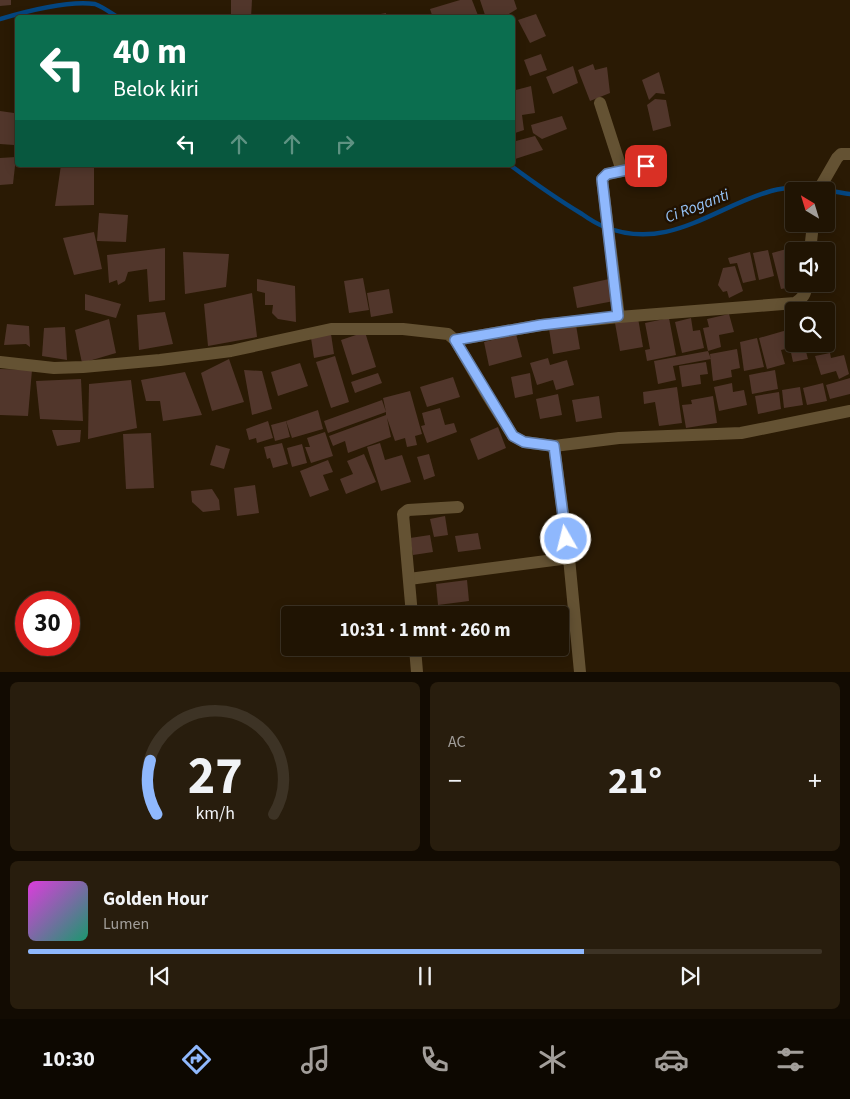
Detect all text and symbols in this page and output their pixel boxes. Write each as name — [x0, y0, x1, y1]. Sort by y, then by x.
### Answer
text: 40 m — [113, 27, 187, 77]
icon: left — [30, 35, 95, 100]
text: Belok kiri — [113, 73, 199, 105]
icon: left — [172, 130, 200, 158]
icon: ahead — [225, 130, 253, 158]
icon: ahead — [278, 130, 306, 158]
icon: right — [331, 130, 359, 158]
pin — [625, 145, 667, 187]
icon: arrive — [632, 152, 660, 180]
north arrow — [785, 182, 835, 232]
map controls — [785, 182, 835, 352]
water label: Ci Roganti — [662, 184, 732, 228]
button: sound — [785, 242, 835, 292]
button: search — [785, 302, 835, 352]
position arrow — [539, 512, 591, 564]
speed limit sign: 30 — [15, 591, 80, 656]
text: 10:31 · 1 mnt · 260 m — [340, 617, 510, 644]
text: AC — [448, 731, 466, 753]
text: 27 — [188, 740, 242, 814]
text: 21° — [608, 754, 662, 808]
text: − — [448, 761, 462, 801]
text: + — [808, 761, 822, 801]
text: km/h — [195, 801, 235, 826]
text: Golden Hour — [103, 886, 208, 913]
text: Lumen — [103, 913, 149, 935]
icon: previous — [146, 962, 174, 990]
icon: pause — [411, 962, 439, 990]
icon: next — [676, 962, 704, 990]
icon: directions — [179, 1042, 214, 1077]
icon: music — [298, 1042, 333, 1077]
icon: phone — [417, 1042, 452, 1077]
icon: climate — [535, 1042, 570, 1077]
icon: car — [654, 1042, 689, 1077]
icon: filters — [773, 1042, 808, 1077]
text: 10:30 — [42, 1043, 95, 1075]

